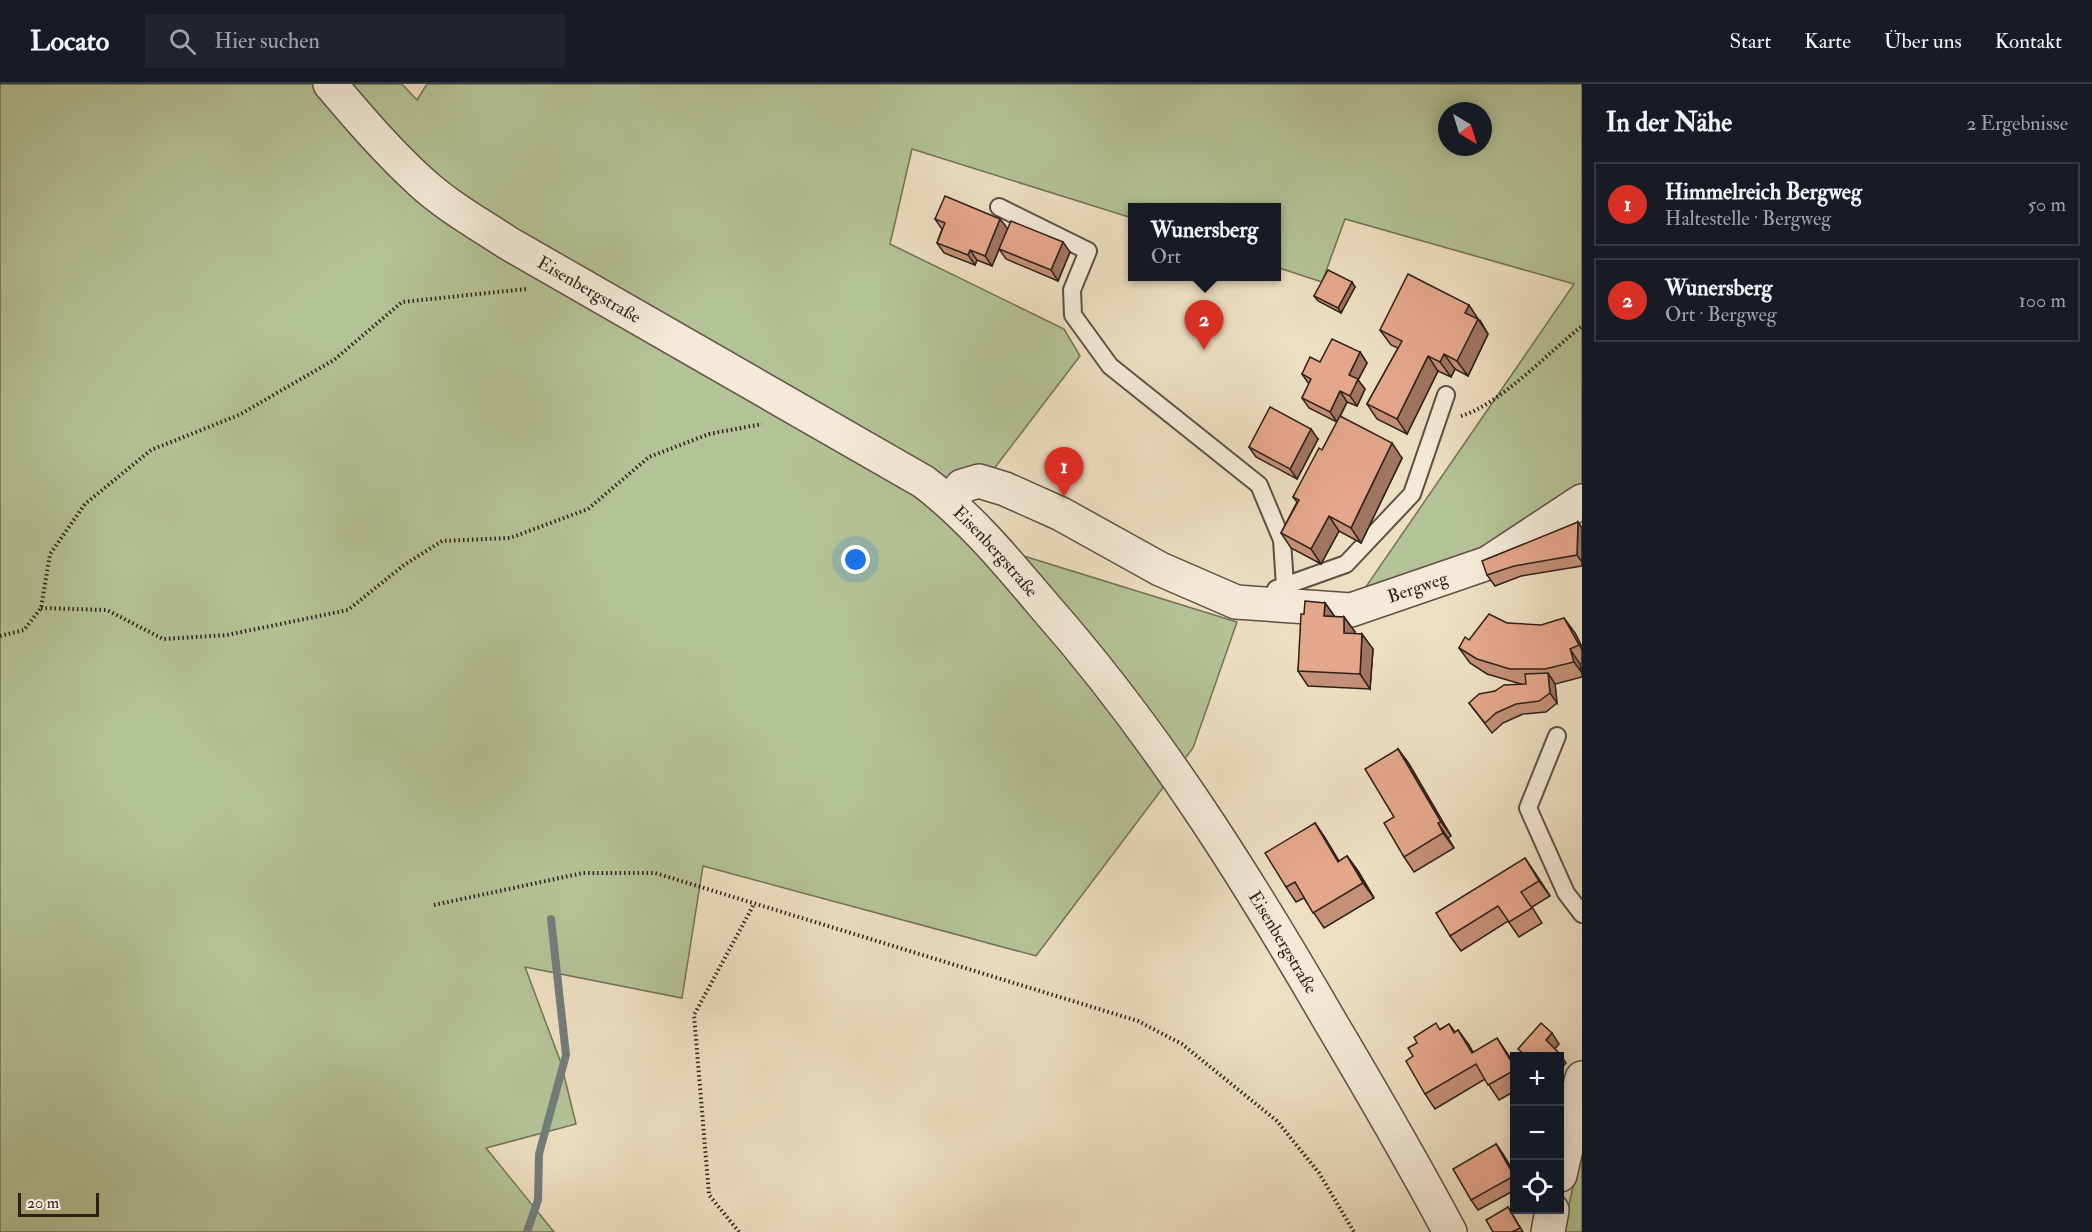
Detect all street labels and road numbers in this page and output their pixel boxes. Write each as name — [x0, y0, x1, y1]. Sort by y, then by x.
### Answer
street label: Eisenbergstraße — [533, 251, 645, 329]
street label: Eisenbergstraße — [948, 501, 1043, 603]
street label: Bergweg — [1385, 566, 1452, 609]
street label: Eisenbergstraße — [1243, 887, 1323, 998]

